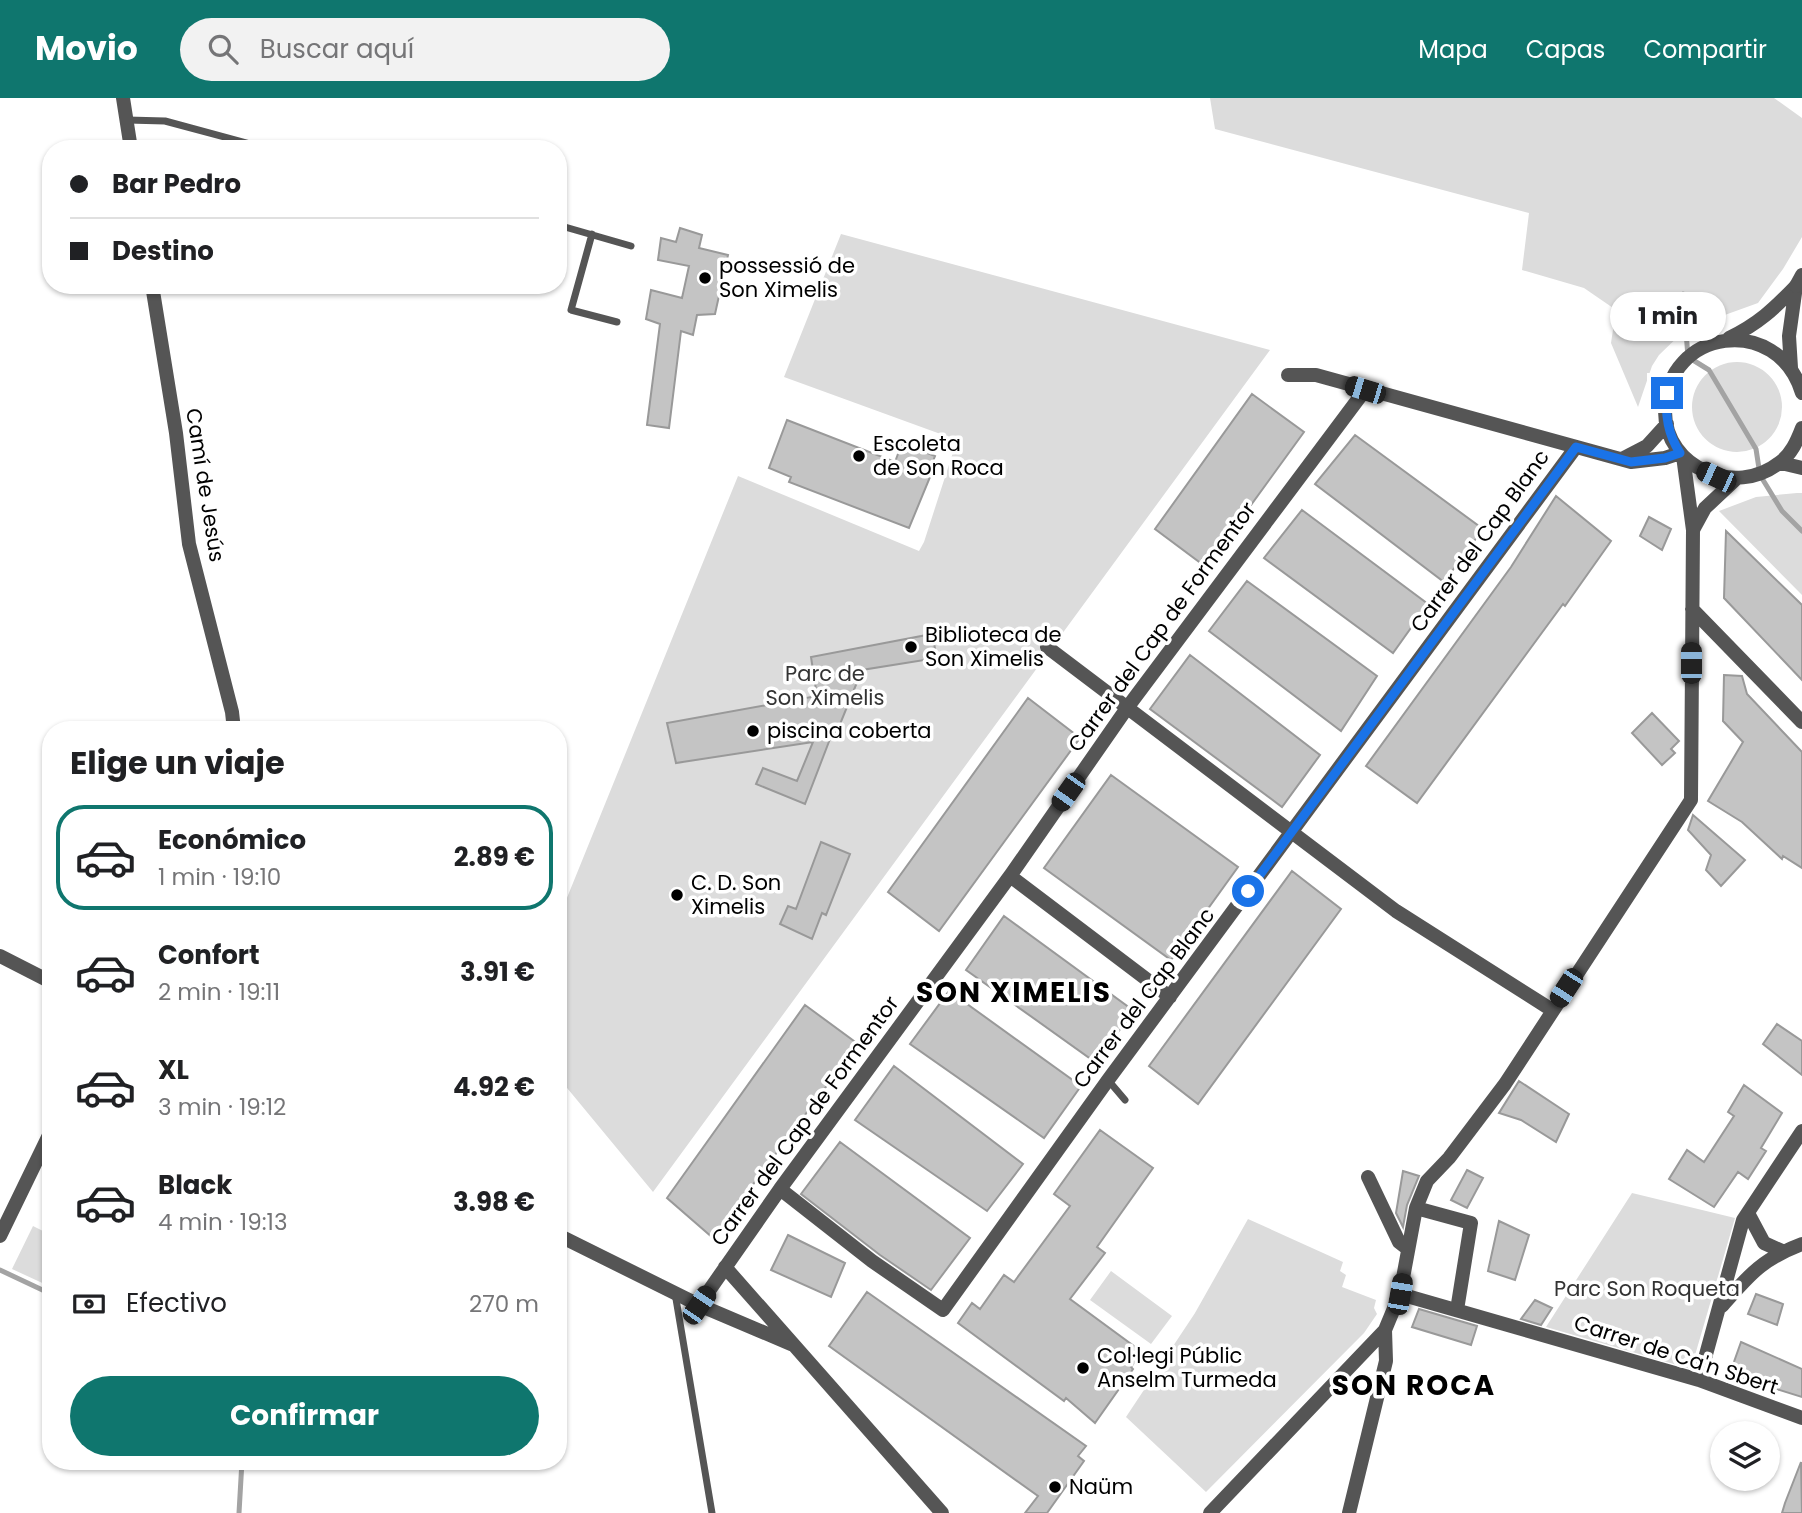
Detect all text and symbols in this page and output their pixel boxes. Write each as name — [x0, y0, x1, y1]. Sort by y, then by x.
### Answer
search box — [180, 18, 670, 81]
text: Movio — [35, 25, 138, 72]
icon: search — [204, 30, 242, 68]
text: Buscar aquí — [260, 31, 414, 67]
text: Mapa — [1418, 33, 1488, 66]
text: Capas — [1526, 33, 1605, 66]
text: Compartir — [1643, 33, 1767, 66]
text: Bar Pedro — [112, 166, 241, 202]
text: Destino — [112, 233, 214, 269]
place label: possessió de Son Ximelis — [719, 251, 855, 304]
marker: possessió de Son Ximelis — [697, 270, 713, 286]
callout: 1 min — [1609, 292, 1725, 341]
text: 1 min — [1638, 300, 1698, 332]
car — [1342, 374, 1389, 406]
route end — [1651, 377, 1683, 409]
street label: Camí de Jesús — [179, 406, 232, 564]
place label: Escoleta de Son Roca — [873, 429, 1004, 482]
street label: Carrer del Cap Blanc — [1403, 444, 1556, 638]
marker: Escoleta de Son Roca — [851, 448, 867, 464]
car — [1693, 459, 1740, 495]
street label: Carrer del Cap de Formentor — [1061, 496, 1262, 758]
place label: Biblioteca de Son Ximelis — [925, 620, 1061, 673]
marker: Biblioteca de Son Ximelis — [903, 639, 919, 655]
car — [1681, 642, 1702, 684]
park label: Parc de Son Ximelis — [766, 659, 884, 712]
place label: piscina coberta — [767, 716, 932, 745]
marker: piscina coberta — [745, 723, 761, 739]
text: Elige un viaje — [70, 740, 285, 785]
car — [1048, 769, 1089, 815]
text: Económico — [158, 822, 306, 858]
icon: car — [74, 826, 137, 889]
text: 2.89 € — [454, 839, 535, 875]
text: 1 min · 19:10 — [158, 861, 281, 893]
place label: C. D. Son Ximelis — [691, 868, 781, 921]
route start — [1232, 875, 1264, 907]
marker: C. D. Son Ximelis — [669, 887, 685, 903]
street label: Carrer del Cap Blanc — [1066, 901, 1221, 1094]
text: Confort — [158, 937, 260, 973]
icon: car — [74, 941, 137, 1004]
text: 3.91 € — [460, 954, 535, 990]
car — [1546, 965, 1587, 1011]
district label: SON XIMELIS — [916, 973, 1112, 1012]
text: 2 min · 19:11 — [158, 976, 280, 1008]
street label: Carrer del Cap de Formentor — [704, 990, 905, 1252]
text: XL — [158, 1052, 189, 1088]
icon: car — [74, 1056, 137, 1119]
text: 4.92 € — [453, 1069, 535, 1105]
text: 3 min · 19:12 — [158, 1091, 286, 1123]
text: Black — [158, 1167, 232, 1203]
icon: car — [74, 1171, 137, 1234]
text: 3.98 € — [453, 1184, 535, 1220]
text: 4 min · 19:13 — [158, 1206, 288, 1238]
car — [1387, 1271, 1414, 1317]
park label: Parc Son Roqueta — [1554, 1274, 1740, 1303]
car — [679, 1282, 720, 1328]
icon: cash — [70, 1285, 108, 1323]
text: Efectivo — [126, 1285, 227, 1321]
text: 270 m — [469, 1288, 539, 1320]
street label: Carrer de Ca'n Sbert — [1570, 1308, 1782, 1401]
place label: Col·legi Públic Anselm Turmeda — [1097, 1341, 1277, 1394]
marker: Col·legi Públic Anselm Turmeda — [1075, 1360, 1091, 1376]
district label: SON ROCA — [1332, 1366, 1496, 1405]
button: Confirmar — [70, 1376, 539, 1456]
map controls — [1710, 1421, 1780, 1491]
button: layers — [1710, 1421, 1780, 1491]
place label: Naüm — [1069, 1472, 1133, 1501]
marker: Naüm — [1047, 1479, 1063, 1495]

